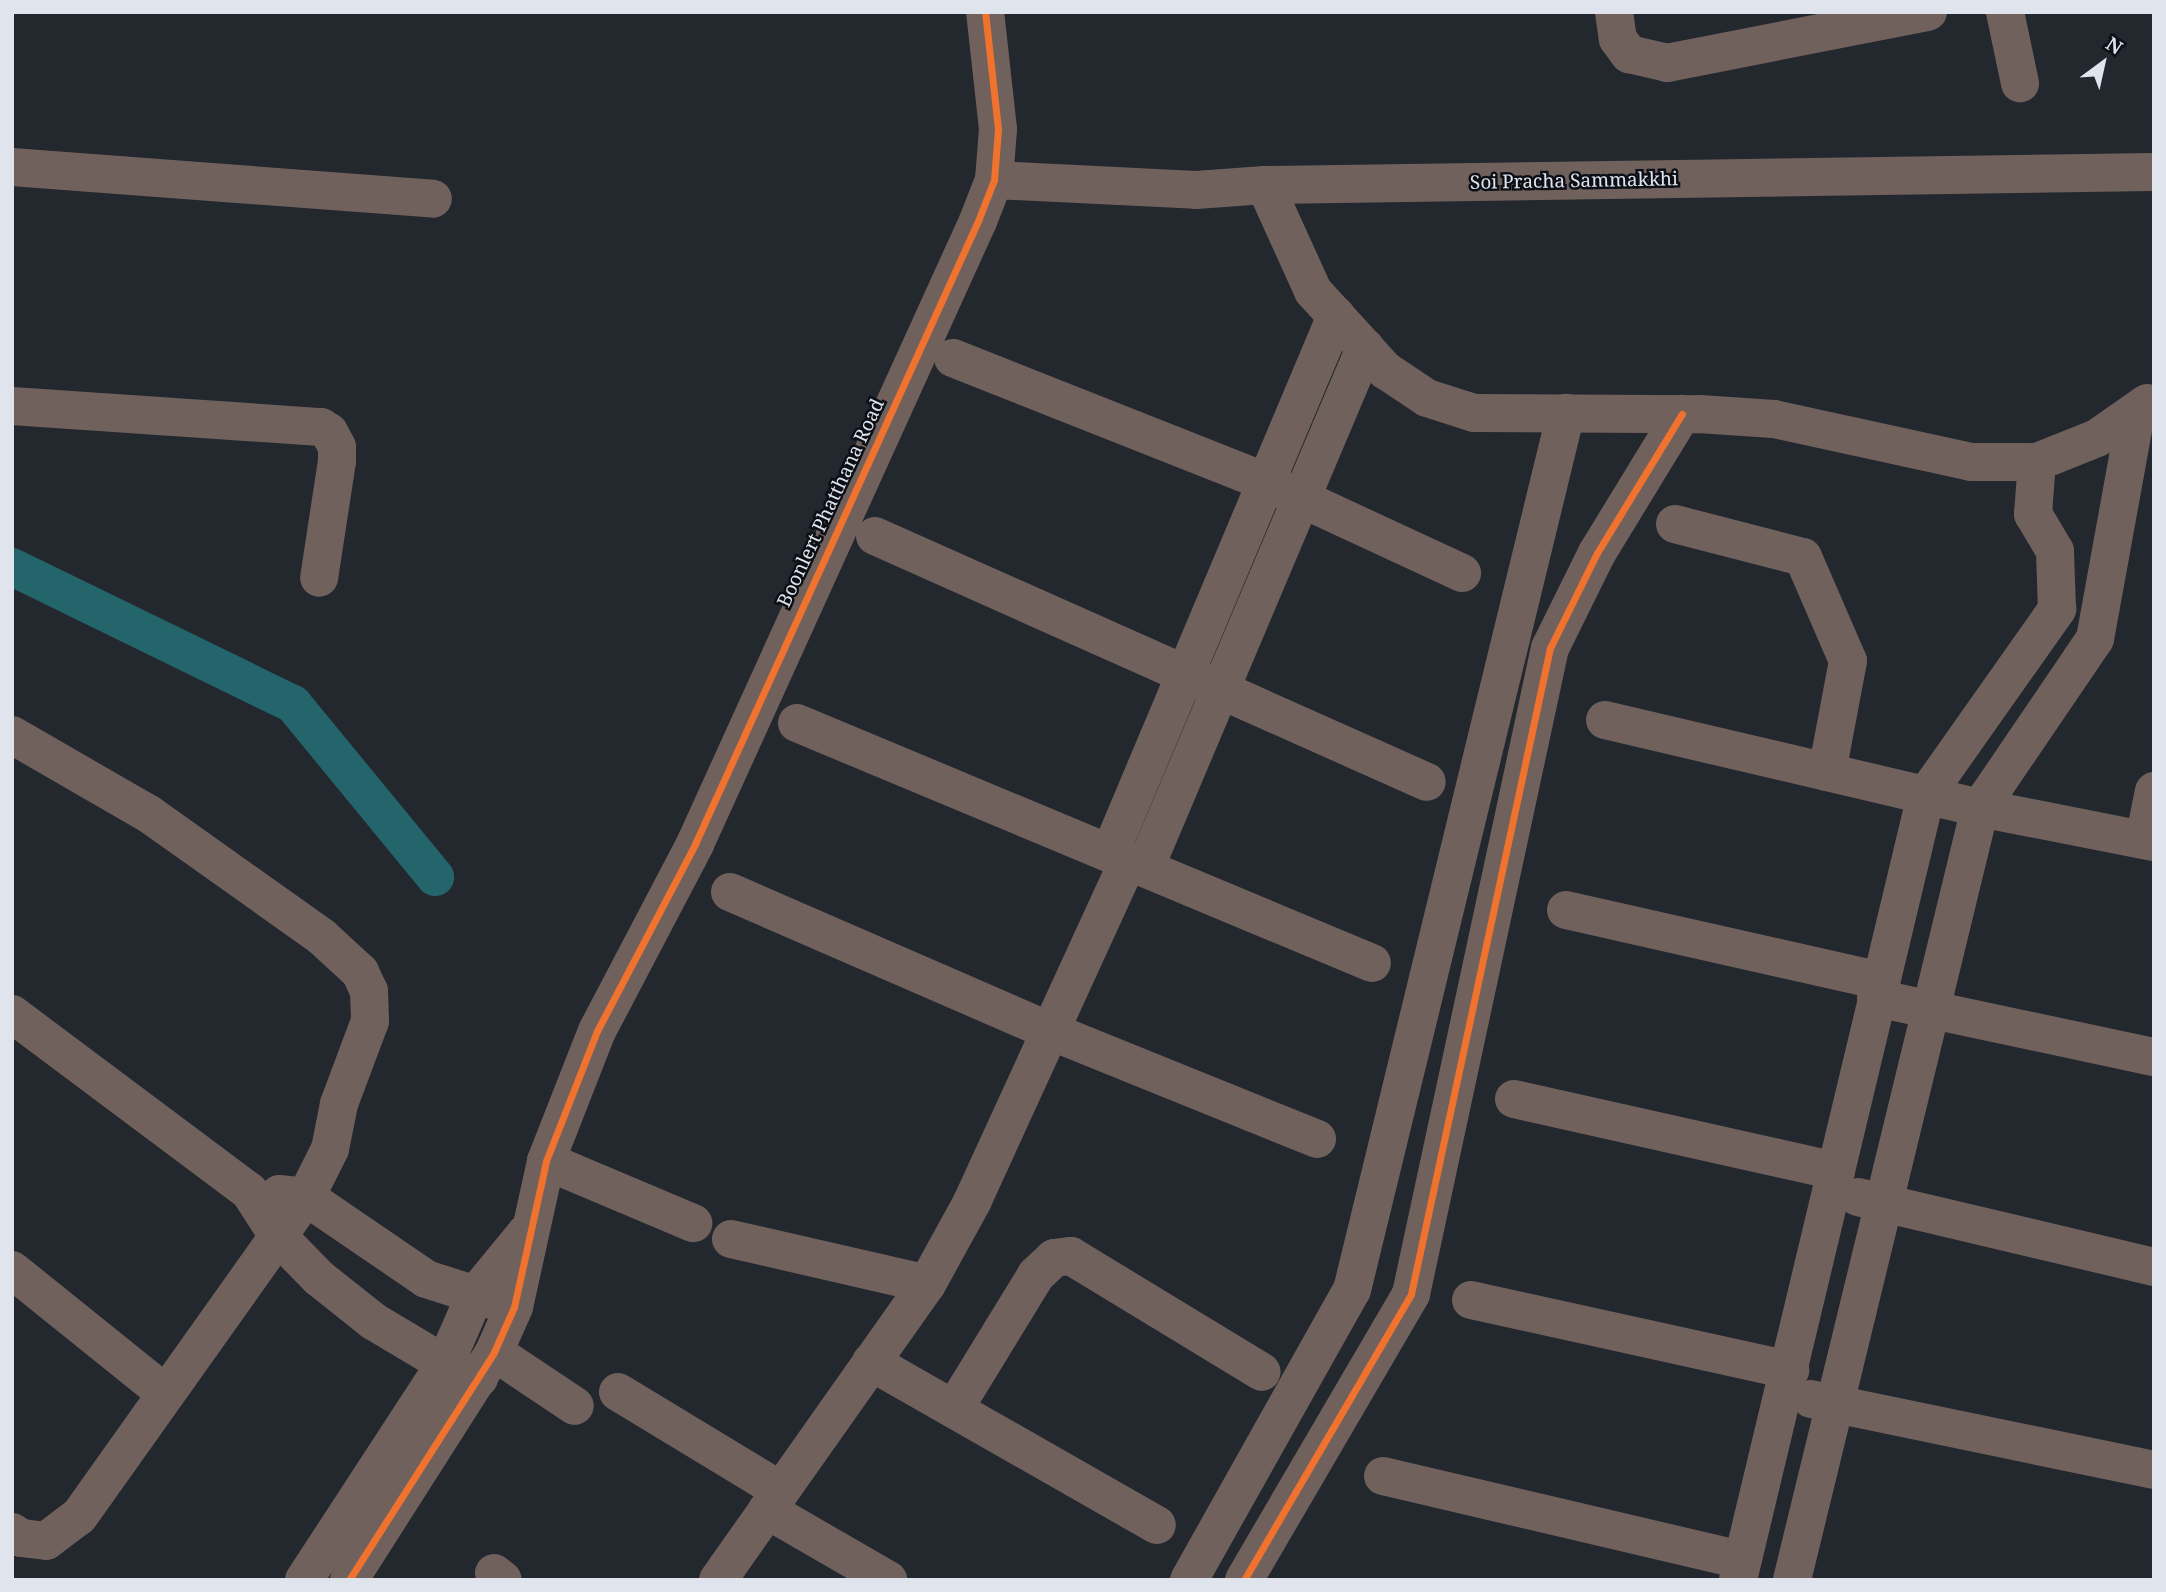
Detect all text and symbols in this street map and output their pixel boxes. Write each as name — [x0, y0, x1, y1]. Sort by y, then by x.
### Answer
north arrow — [2068, 28, 2138, 98]
text: N — [2101, 30, 2128, 60]
street label: Soi Pracha Sammakkhi — [1470, 168, 1678, 194]
street label: Boonlert Phatthana Road — [773, 395, 889, 611]

